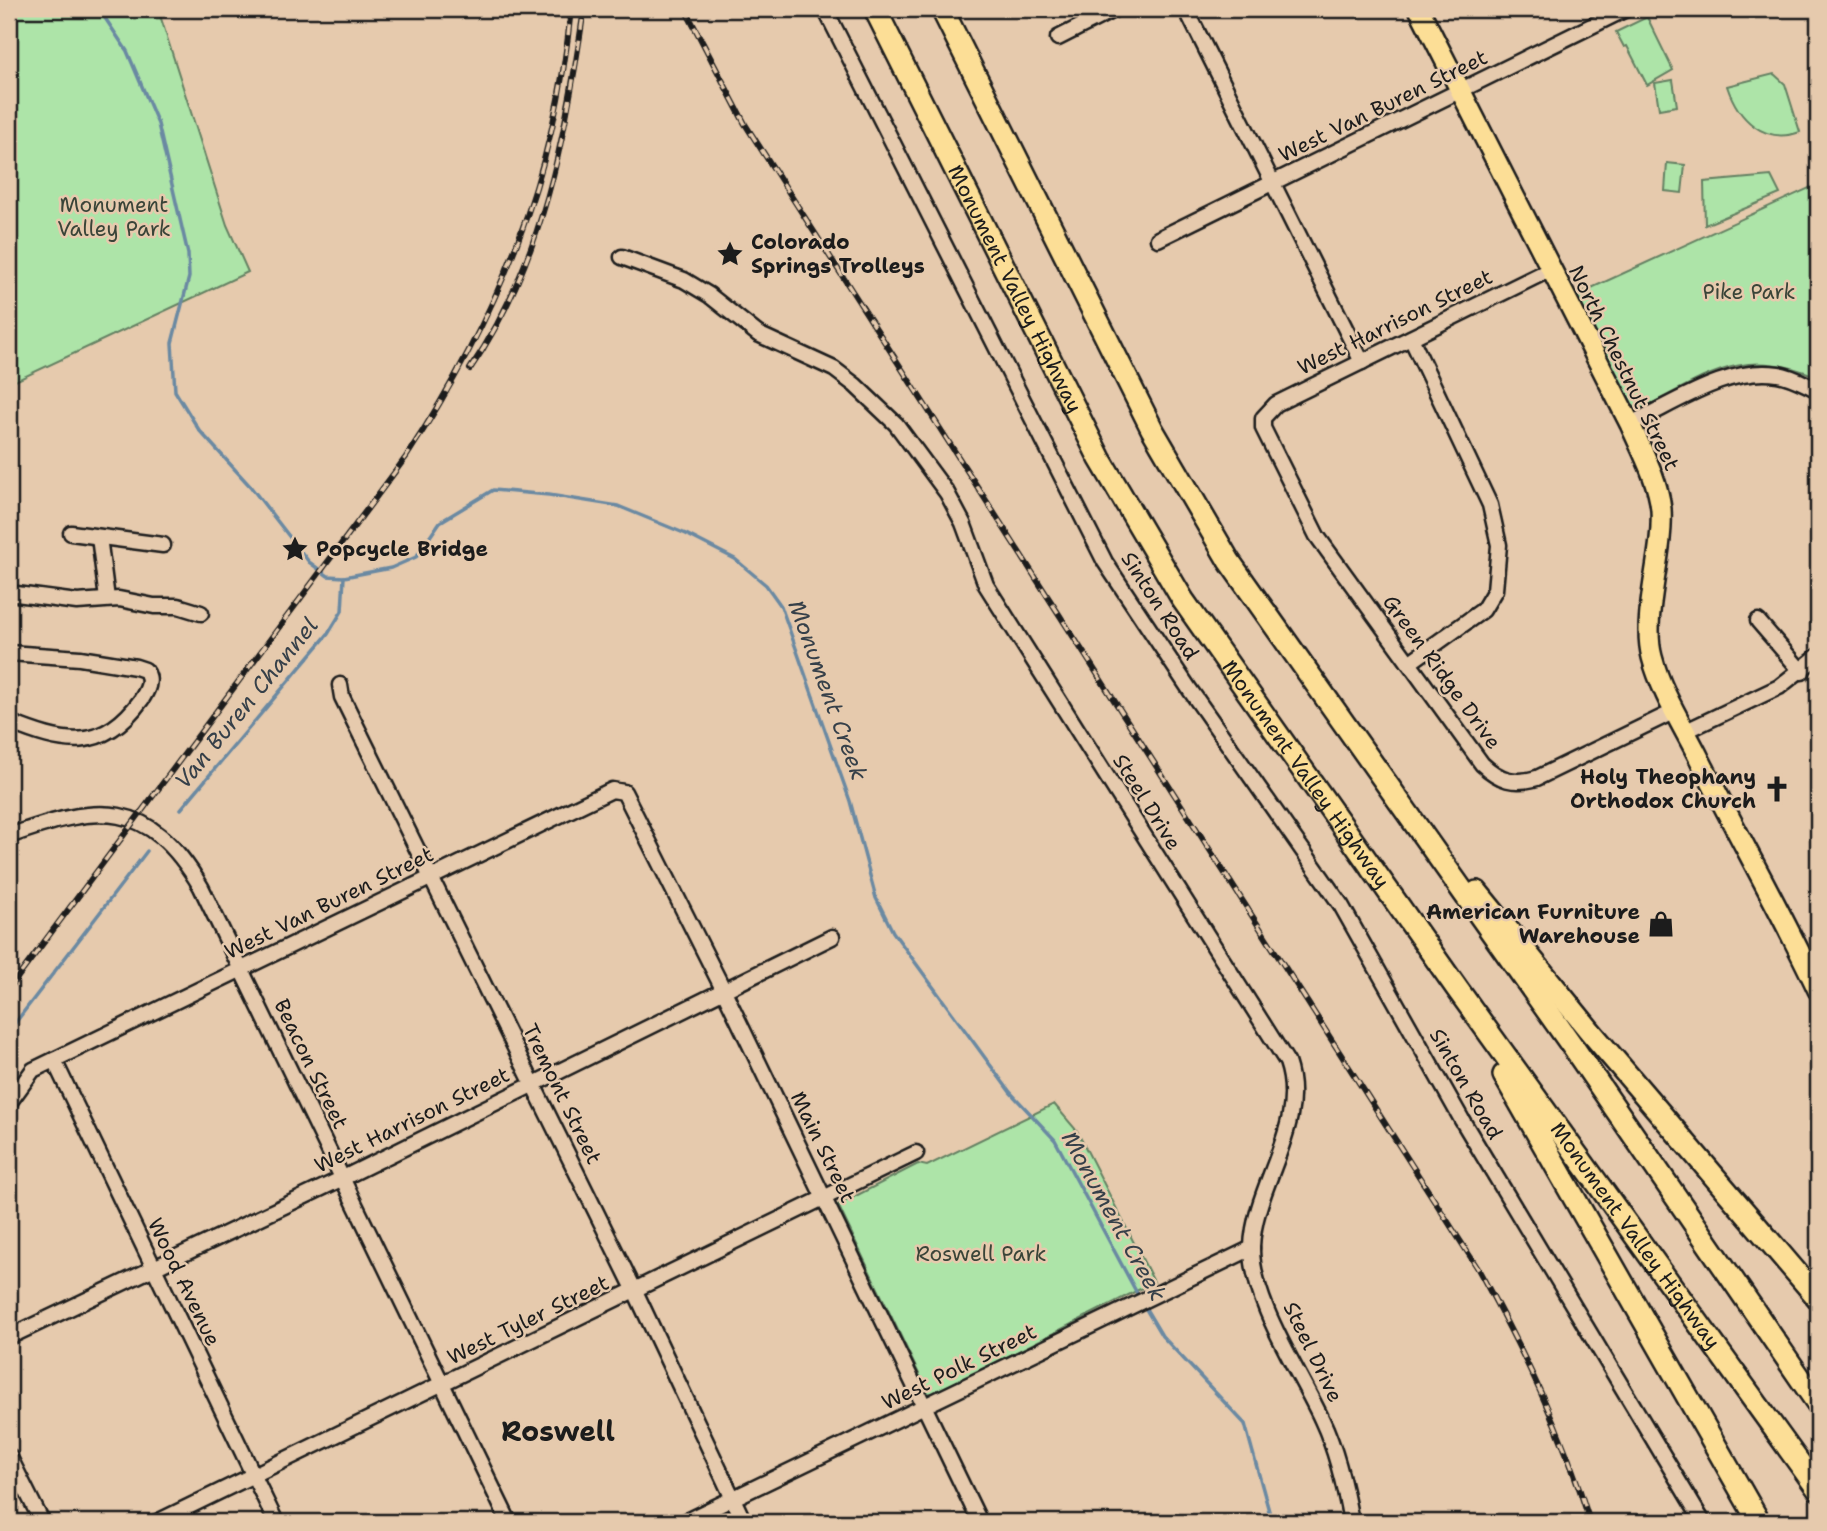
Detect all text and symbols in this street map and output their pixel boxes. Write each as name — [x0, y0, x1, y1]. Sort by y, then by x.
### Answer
street label: West Van Buren Street — [1274, 43, 1492, 169]
street label: Monument Valley Highway — [941, 160, 1089, 418]
park label: Monument Valley Park — [57, 191, 171, 243]
place label: Colorado Springs Trolleys — [751, 228, 925, 280]
place icon: Colorado Springs Trolleys — [715, 239, 745, 269]
street label: North Chestnut Street — [1562, 261, 1686, 475]
street label: West Harrison Street — [1293, 263, 1497, 381]
park label: Pike Park — [1702, 278, 1796, 306]
place icon: Popcycle Bridge — [280, 534, 310, 564]
place label: Popcycle Bridge — [316, 535, 488, 563]
street label: Sinton Road — [1115, 546, 1205, 666]
street label: Green Ridge Drive — [1376, 589, 1508, 755]
water label: Monument Creek — [781, 596, 875, 784]
water label: Van Buren Channel — [168, 611, 324, 795]
street label: Monument Valley Highway — [1216, 654, 1396, 894]
street label: Steel Drive — [1106, 749, 1188, 855]
place label: Holy Theophany Orthodox Church — [1570, 763, 1756, 815]
church icon: Holy Theophany Orthodox Church — [1762, 774, 1792, 804]
street label: West Van Buren Street — [220, 840, 438, 966]
place label: American Furniture Warehouse — [1426, 898, 1640, 950]
shop icon: American Furniture Warehouse — [1646, 909, 1676, 939]
street label: Beacon Street — [267, 994, 355, 1134]
street label: Tremont Street — [516, 1019, 608, 1169]
street label: Sinton Road — [1423, 1023, 1509, 1145]
street label: West Harrison Street — [310, 1061, 514, 1179]
street label: Main Street — [784, 1087, 862, 1207]
street label: Monument Valley Highway — [1544, 1117, 1727, 1355]
water label: Monument Creek — [1055, 1126, 1173, 1306]
street label: Wood Avenue — [141, 1213, 227, 1351]
park label: Roswell Park — [916, 1240, 1046, 1268]
street label: West Tyler Street — [442, 1269, 614, 1371]
street label: Steel Drive — [1277, 1297, 1349, 1407]
street label: West Polk Street — [877, 1317, 1041, 1417]
district label: Roswell — [501, 1412, 615, 1450]

